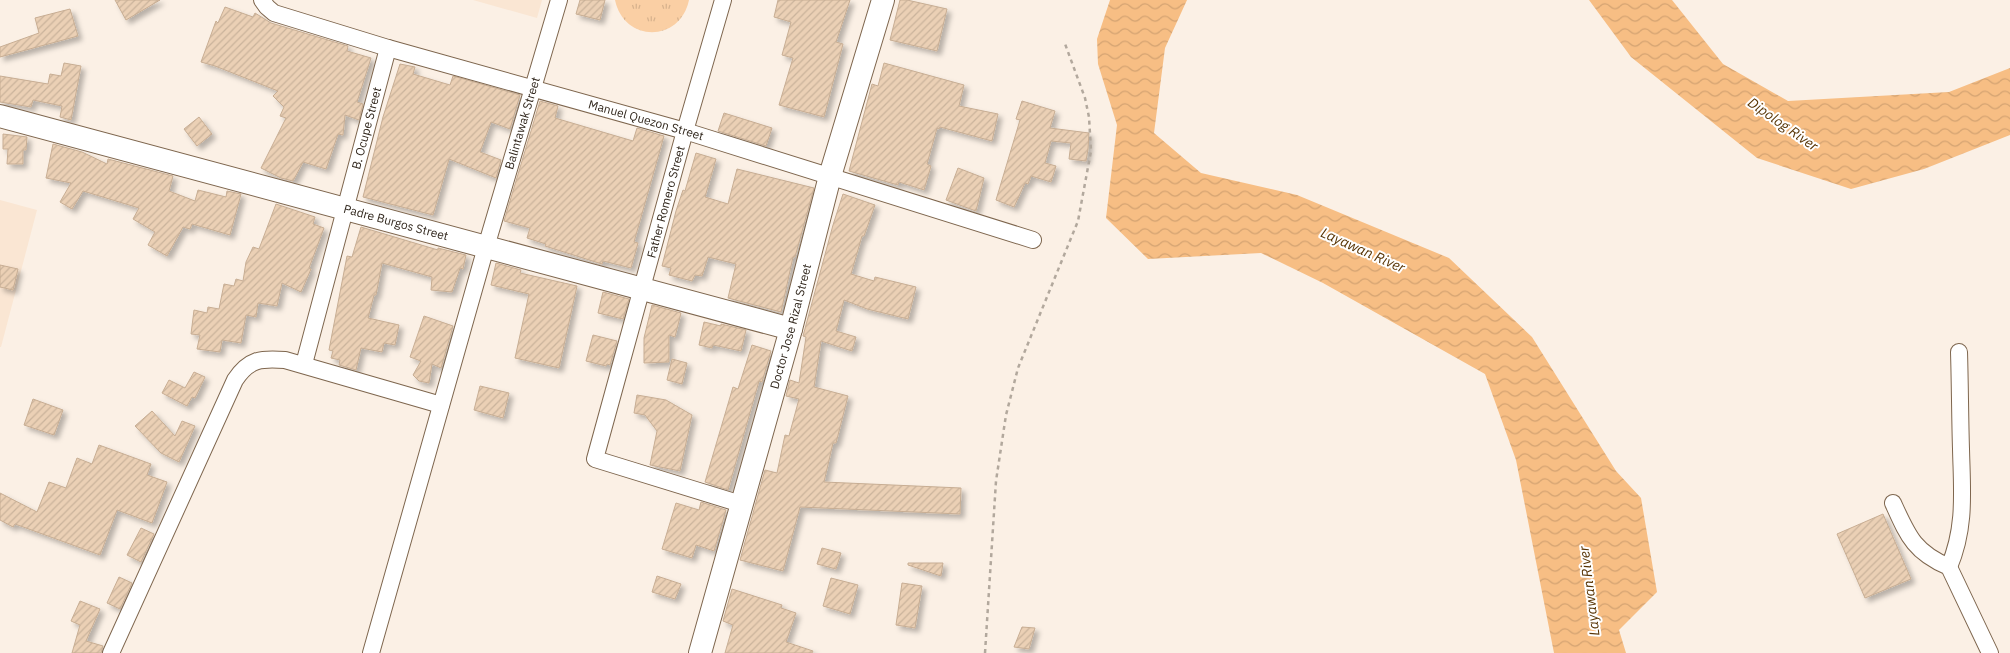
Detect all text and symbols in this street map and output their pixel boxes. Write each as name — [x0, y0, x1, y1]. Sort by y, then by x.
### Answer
street label: Balintawak Street — [501, 75, 543, 171]
street label: B. Ocupe Street — [348, 85, 384, 171]
water label: Dipolog River — [1744, 93, 1822, 155]
street label: Manuel Quezon Street — [587, 96, 706, 143]
street label: Father Romero Street — [643, 144, 688, 260]
street label: Padre Burgos Street — [342, 201, 450, 243]
water label: Layawan River — [1318, 223, 1409, 277]
street label: Doctor Jose Rizal Street — [767, 262, 814, 391]
water label: Layawan River — [1574, 544, 1603, 637]

